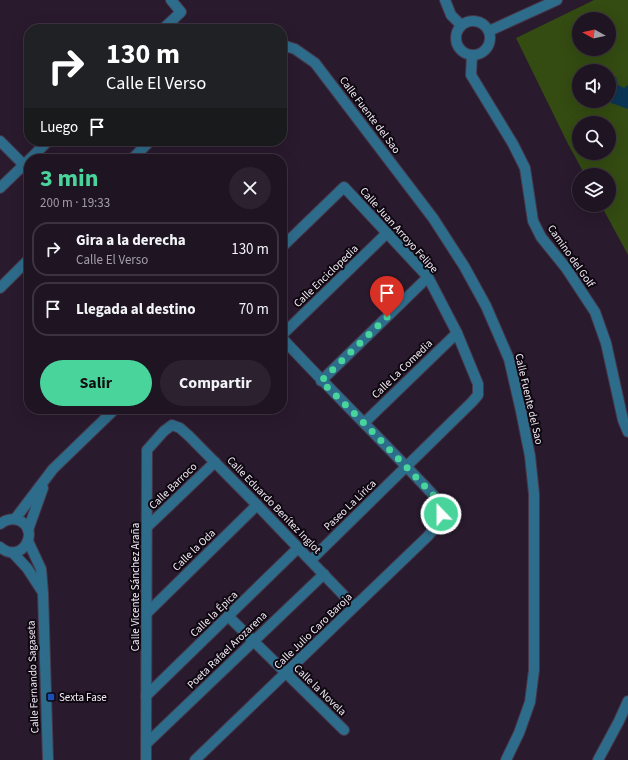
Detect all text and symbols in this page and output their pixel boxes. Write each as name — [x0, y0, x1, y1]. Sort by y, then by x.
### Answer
north arrow — [572, 12, 616, 56]
map controls — [572, 12, 616, 212]
text: 130 m — [106, 34, 180, 74]
icon: right — [40, 40, 92, 92]
button: sound — [572, 64, 616, 108]
text: Calle El Verso — [106, 71, 206, 96]
street label: Calle Fuente del Sao — [336, 73, 404, 157]
icon: arrive — [86, 116, 108, 138]
button: search — [572, 116, 616, 160]
text: Luego — [40, 117, 78, 138]
text: 3 min — [40, 161, 98, 196]
button: close — [229, 167, 271, 209]
button: layers — [572, 168, 616, 212]
street label: Calle Juan Arroyo Felipe — [356, 184, 442, 277]
text: 200 m · 19:33 — [40, 194, 110, 212]
street label: Camino del Golf — [544, 222, 599, 291]
text: Gira a la derecha — [76, 230, 186, 251]
icon: right — [42, 238, 64, 260]
text: 130 m — [231, 239, 269, 260]
street label: Calle Enciclopedia — [290, 241, 362, 311]
text: Calle El Verso — [76, 251, 148, 269]
pin — [370, 276, 404, 317]
icon: arrive — [376, 282, 398, 304]
icon: arrive — [42, 298, 64, 320]
text: Llegada al destino — [76, 299, 196, 320]
text: 70 m — [239, 299, 269, 320]
street label: Calle La Comedia — [368, 336, 436, 402]
street label: Calle Fuente del Sao — [511, 352, 547, 446]
button: Salir — [40, 360, 152, 406]
button: Compartir — [160, 360, 271, 406]
street label: Calle Eduardo Benítez Inglot — [224, 453, 325, 557]
street label: Calle Barroco — [146, 459, 200, 513]
street label: Paseo La Lírica — [320, 476, 380, 534]
position arrow — [420, 493, 462, 535]
street label: Calle Vicente Sánchez Araña — [128, 523, 143, 651]
street label: Calle la Oda — [169, 526, 219, 574]
street label: Calle la Épica — [187, 588, 241, 640]
street label: Calle Julio Caro Baroja — [271, 590, 355, 672]
street label: Poeta Rafael Arozarena — [184, 608, 270, 692]
street label: Calle Fernando Sagaseta — [24, 620, 42, 734]
street label: Calle la Novela — [290, 661, 350, 719]
place label: Sexta Fase — [59, 690, 107, 705]
marker: Sexta Fase — [46, 692, 56, 702]

